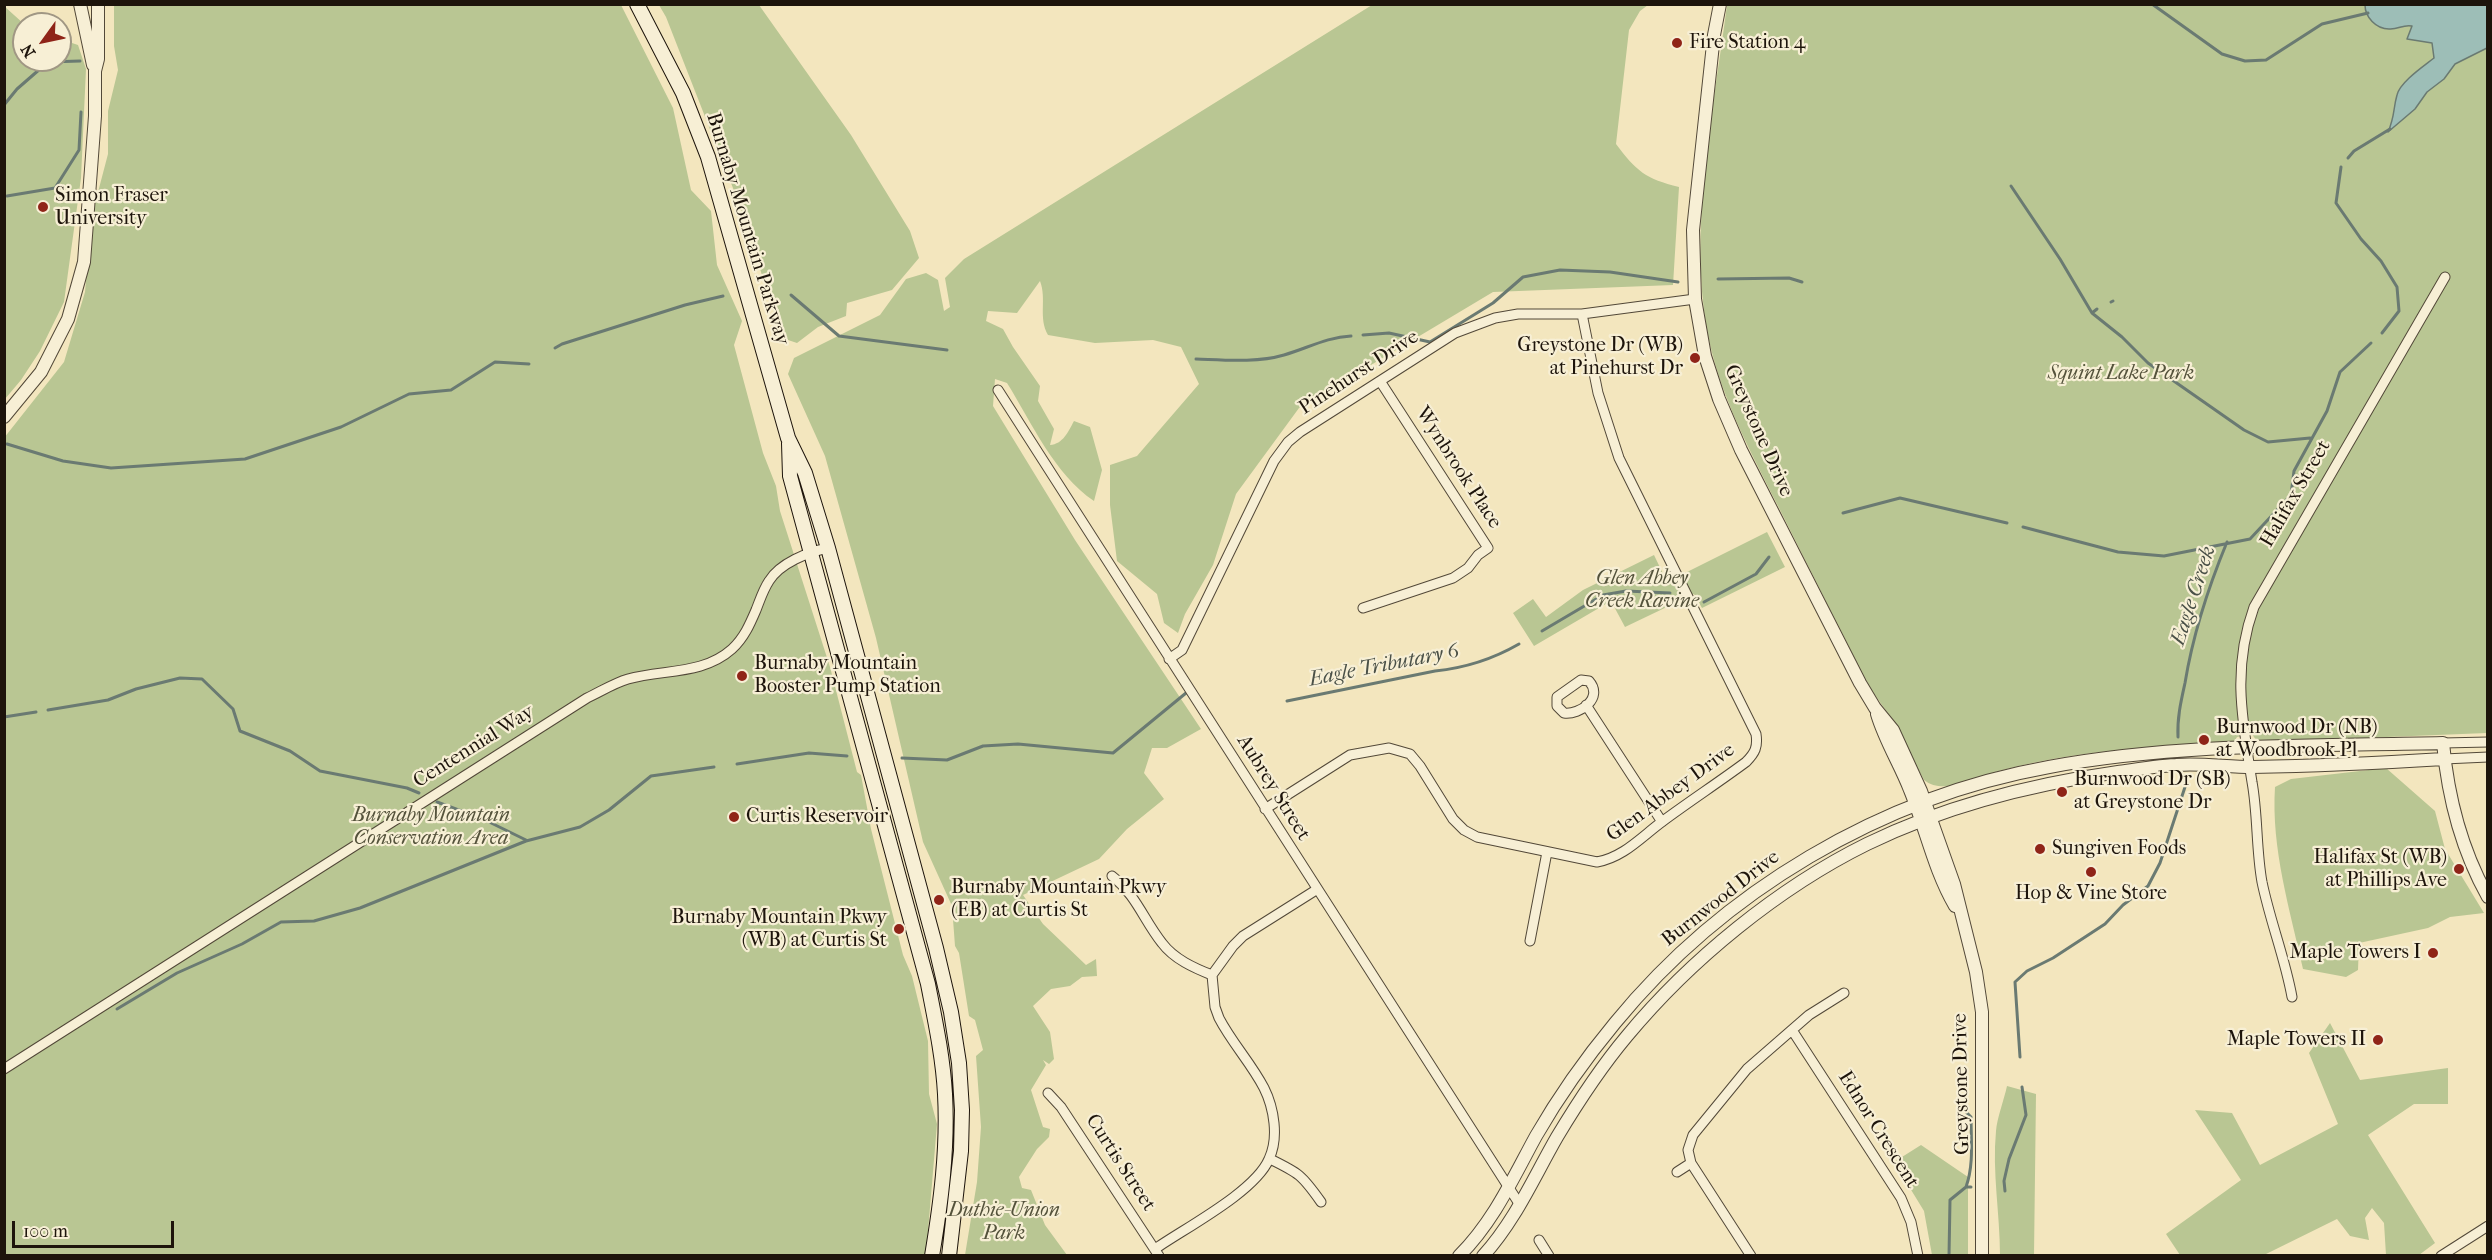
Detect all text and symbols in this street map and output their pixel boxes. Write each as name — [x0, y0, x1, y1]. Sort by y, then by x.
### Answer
north arrow — [12, 12, 72, 72]
place label: Fire Station 4 — [1689, 31, 1806, 55]
marker: Fire Station 4 — [1670, 36, 1684, 50]
text: N — [17, 41, 39, 61]
street label: Burnaby Mountain Parkway — [700, 110, 794, 348]
place label: Simon Fraser University — [55, 184, 168, 231]
marker: Simon Fraser University — [36, 200, 50, 214]
street label: Pinehurst Drive — [1295, 325, 1423, 421]
place label: Greystone Dr (WB) at Pinehurst Dr — [1517, 334, 1683, 381]
marker: Greystone Dr (WB) at Pinehurst Dr — [1688, 351, 1702, 365]
street label: Greystone Drive — [1718, 361, 1798, 501]
park label: Squint Lake Park — [2048, 362, 2194, 386]
street label: Wynbrook Place — [1410, 403, 1506, 533]
street label: Halifax Street — [2256, 436, 2336, 552]
water label: Eagle Creek — [2166, 543, 2222, 649]
park label: Glen Abbey Creek Ravine — [1585, 567, 1699, 614]
water label: Eagle Tributary 6 — [1307, 639, 1461, 693]
place label: Burnaby Mountain Booster Pump Station — [754, 652, 941, 699]
marker: Burnaby Mountain Booster Pump Station — [735, 669, 749, 683]
street label: Centennial Way — [409, 700, 539, 794]
place label: Burnwood Dr (NB) at Woodbrook Pl — [2216, 716, 2377, 763]
street label: Aubrey Street — [1231, 731, 1315, 845]
marker: Burnwood Dr (NB) at Woodbrook Pl — [2197, 733, 2211, 747]
street label: Glen Abbey Drive — [1602, 738, 1740, 848]
place label: Burnwood Dr (SB) at Greystone Dr — [2074, 768, 2231, 815]
marker: Burnwood Dr (SB) at Greystone Dr — [2055, 785, 2069, 799]
park label: Burnaby Mountain Conservation Area — [352, 804, 510, 851]
place label: Curtis Reservoir — [746, 805, 888, 829]
marker: Curtis Reservoir — [727, 810, 741, 824]
place label: Sungiven Foods — [2052, 837, 2186, 861]
marker: Sungiven Foods — [2033, 842, 2047, 856]
street label: Burnwood Drive — [1657, 846, 1785, 952]
place label: Halifax St (WB) at Phillips Ave — [2313, 846, 2447, 893]
marker: Halifax St (WB) at Phillips Ave — [2452, 862, 2466, 876]
marker: Hop & Vine Store — [2084, 865, 2098, 879]
place label: Burnaby Mountain Pkwy (EB) at Curtis St — [951, 876, 1166, 923]
place label: Hop & Vine Store — [2015, 882, 2167, 906]
marker: Burnaby Mountain Pkwy (EB) at Curtis St — [932, 893, 946, 907]
place label: Burnaby Mountain Pkwy (WB) at Curtis St — [672, 906, 887, 953]
marker: Burnaby Mountain Pkwy (WB) at Curtis St — [892, 922, 906, 936]
place label: Maple Towers I — [2290, 941, 2421, 965]
marker: Maple Towers I — [2426, 946, 2440, 960]
street label: Greystone Drive — [1949, 1013, 1975, 1155]
place label: Maple Towers II — [2227, 1028, 2366, 1052]
marker: Maple Towers II — [2371, 1033, 2385, 1047]
street label: Ednor Crescent — [1832, 1067, 1924, 1193]
street label: Curtis Street — [1080, 1110, 1160, 1216]
park label: Duthie-Union Park — [948, 1199, 1060, 1246]
scale bar — [15, 1209, 177, 1247]
text: 100 m — [23, 1221, 68, 1242]

